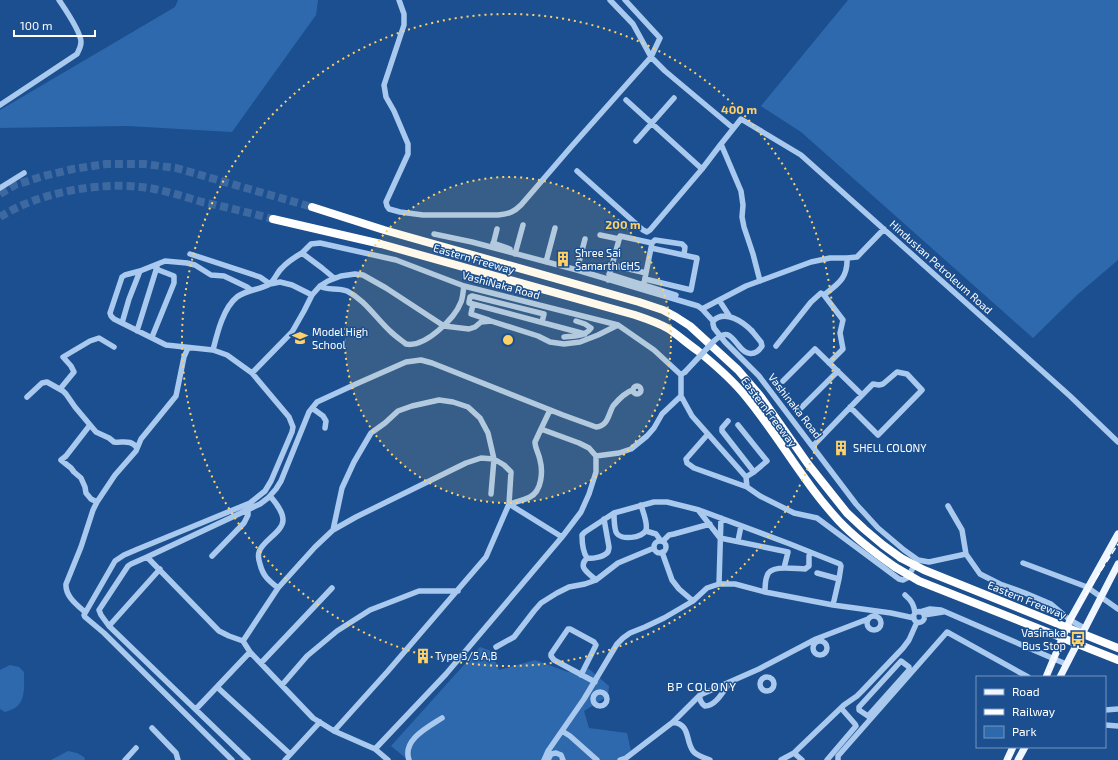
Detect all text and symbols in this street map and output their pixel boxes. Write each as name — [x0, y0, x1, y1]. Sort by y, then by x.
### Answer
scale bar — [14, 12, 95, 38]
text: 100 m — [20, 18, 52, 32]
text: 400 m — [721, 102, 757, 116]
text: 200 m — [605, 217, 641, 231]
street label: Hindustan Petroleum Road — [887, 217, 995, 316]
street label: Eastern Freeway — [432, 241, 516, 276]
place label: Shree Sai Samarth CHS — [575, 246, 640, 272]
building icon: Shree Sai Samarth CHS — [554, 250, 572, 268]
street label: VashiNaka Road — [461, 268, 542, 301]
place label: Model High School — [312, 325, 368, 351]
school or university icon: Model High School — [291, 329, 309, 347]
centre of rings — [501, 333, 515, 347]
street label: Vashinaka Road — [766, 371, 825, 441]
street label: Eastern Freeway — [739, 374, 800, 449]
building icon: SHELL COLONY — [832, 439, 850, 457]
place label: SHELL COLONY — [853, 441, 927, 454]
street label: Eastern Freeway — [986, 578, 1069, 621]
place label: Vasinaka Bus Stop — [1021, 626, 1066, 652]
bus stop icon: Vasinaka Bus Stop — [1069, 630, 1087, 648]
building icon: Type 3/5 A,B — [414, 647, 432, 665]
place label: Type 3/5 A,B — [435, 649, 497, 662]
legend — [976, 676, 1106, 748]
district label: BP COLONY — [667, 679, 737, 693]
text: Road — [1012, 684, 1040, 698]
text: Railway — [1012, 704, 1056, 718]
text: Park — [1012, 724, 1037, 738]

